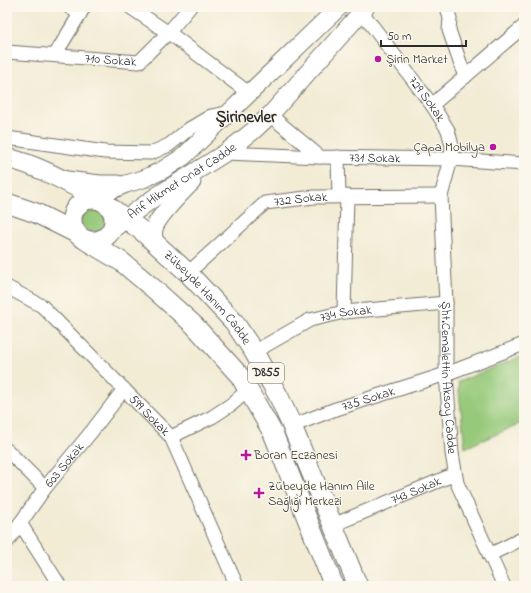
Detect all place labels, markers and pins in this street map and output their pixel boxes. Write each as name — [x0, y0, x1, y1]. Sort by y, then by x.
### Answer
place label: Şirin Market — [386, 50, 448, 69]
marker: Şirin Market — [373, 54, 383, 64]
place label: Çapa Mobilya — [414, 138, 485, 158]
marker: Çapa Mobilya — [488, 142, 498, 152]
place label: Boran Eczanesi — [253, 446, 338, 465]
marker: Boran Eczanesi — [241, 450, 251, 460]
place label: Zübeyde Hanım Aile Sağlığı Merkezi — [268, 477, 375, 512]
marker: Zübeyde Hanım Aile Sağlığı Merkezi — [253, 487, 265, 499]

